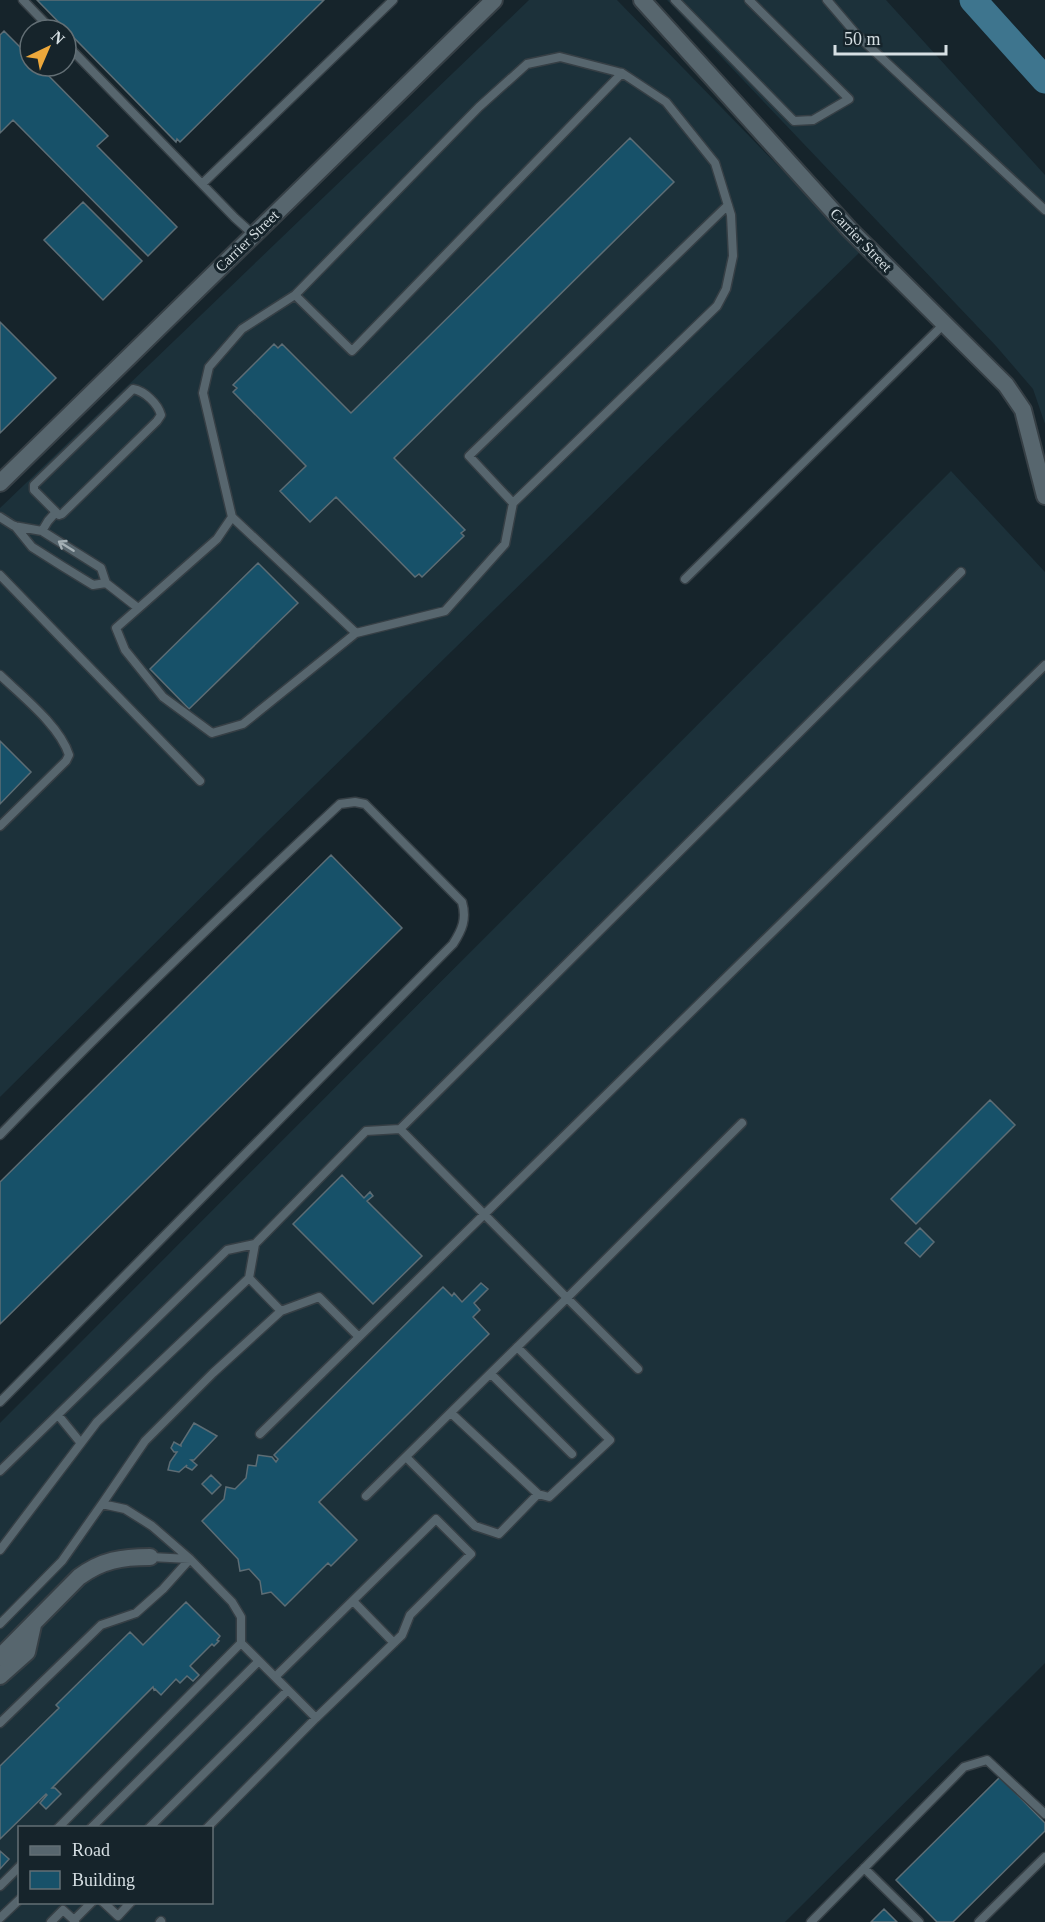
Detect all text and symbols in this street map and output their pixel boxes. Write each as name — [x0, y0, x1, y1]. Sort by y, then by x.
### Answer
north arrow — [18, 18, 78, 78]
scale bar — [835, 18, 946, 56]
text: N — [48, 27, 68, 48]
text: 50 m — [844, 29, 881, 49]
street label: Carrier Street — [827, 205, 896, 275]
street label: Carrier Street — [212, 206, 282, 275]
one-way arrow — [58, 540, 75, 552]
legend — [18, 1826, 213, 1904]
text: Road — [72, 1840, 110, 1860]
text: Building — [72, 1870, 135, 1890]

